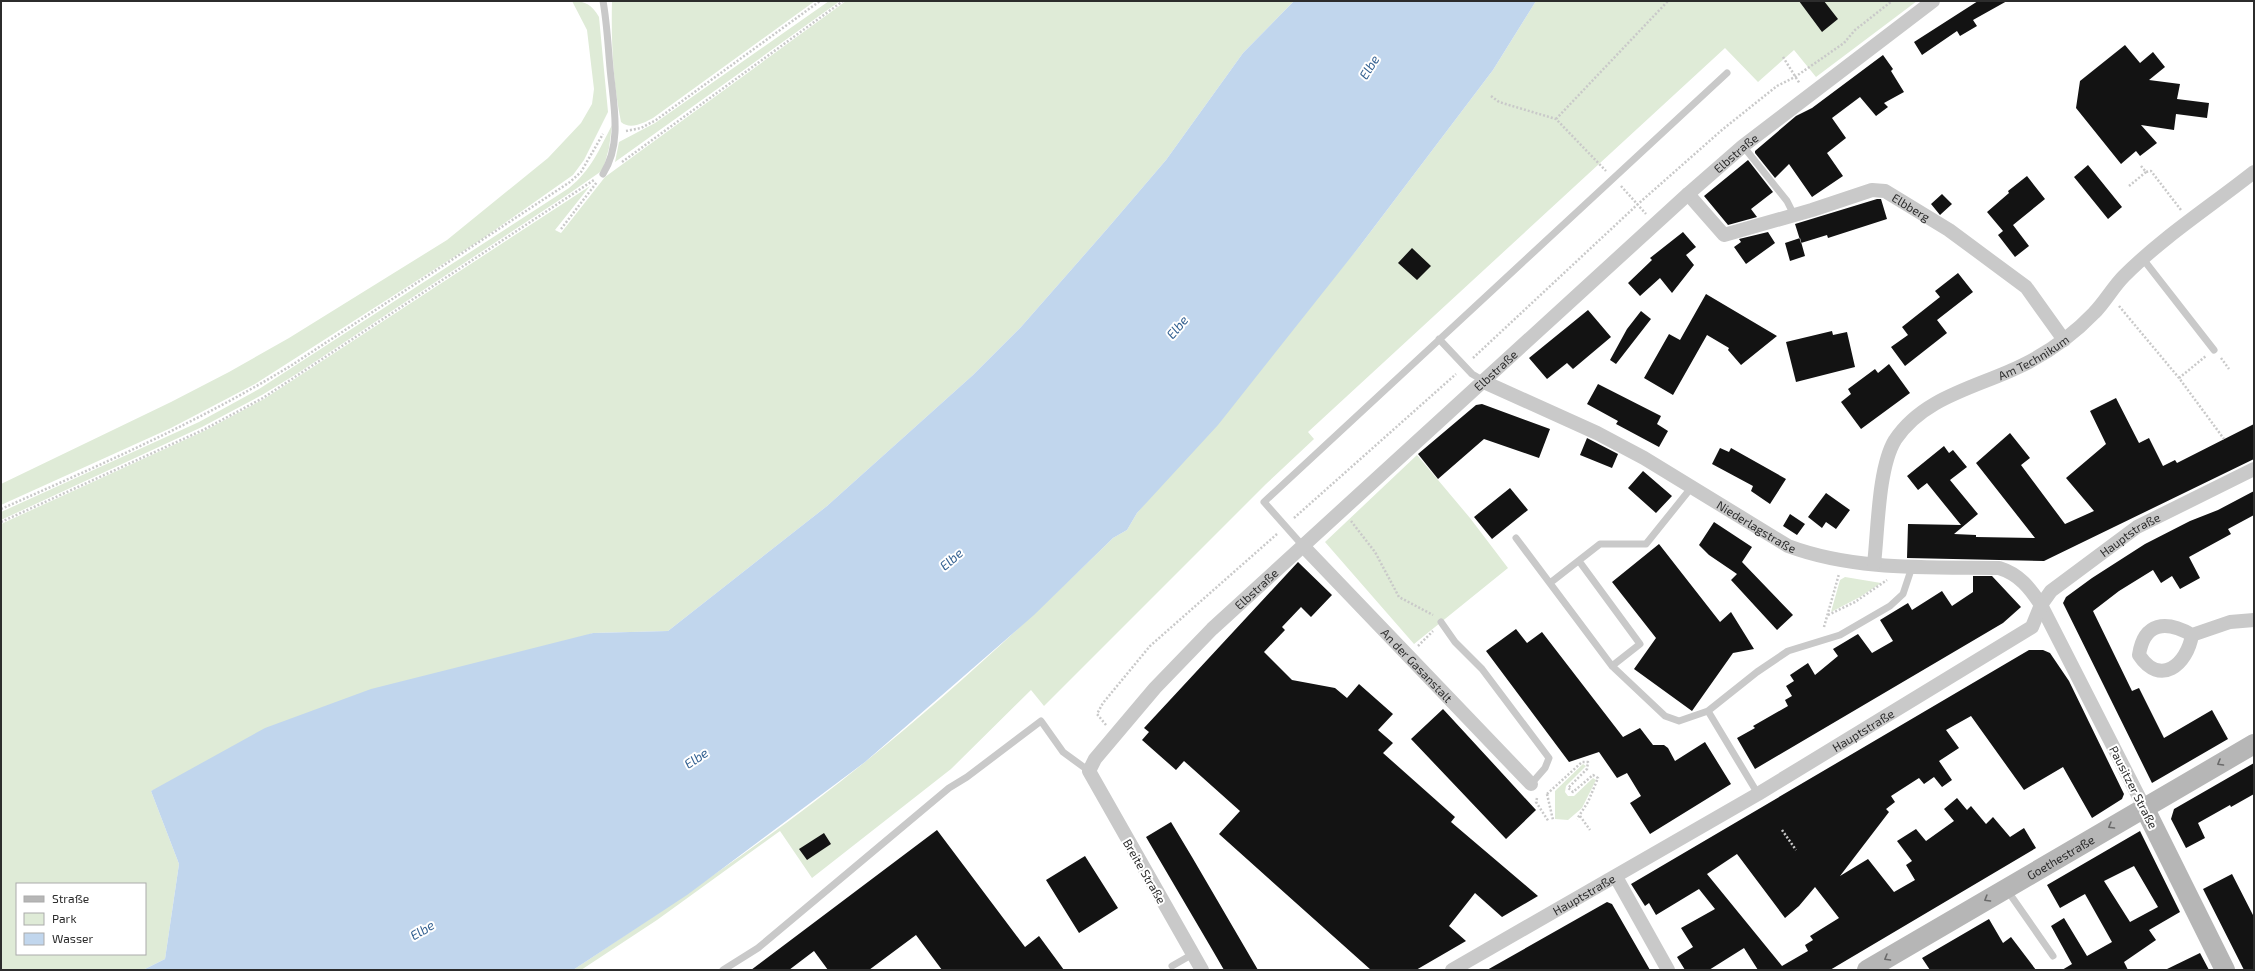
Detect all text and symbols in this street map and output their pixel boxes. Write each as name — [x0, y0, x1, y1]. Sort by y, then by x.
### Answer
water label: Elbe — [1355, 52, 1383, 82]
street label: Elbstraße — [1711, 130, 1761, 176]
street label: Elbberg — [1890, 190, 1933, 224]
water label: Elbe — [1163, 312, 1191, 342]
street label: Am Technikum — [1996, 332, 2071, 382]
street label: Elbstraße — [1471, 347, 1520, 393]
street label: Niederlagstraße — [1715, 497, 1798, 555]
street label: Hauptstraße — [2097, 510, 2162, 559]
water label: Elbe — [936, 545, 966, 573]
street label: Elbstraße — [1232, 565, 1281, 612]
street label: An der Gasanstalt — [1379, 625, 1456, 705]
street label: Hauptstraße — [1830, 706, 1896, 754]
street label: Pausitzer Straße — [2107, 743, 2161, 831]
water label: Elbe — [681, 744, 711, 772]
one-way arrow — [2217, 759, 2224, 766]
one-way arrow — [2108, 822, 2115, 829]
street label: Goethestraße — [2024, 832, 2097, 882]
street label: Breite Straße — [1121, 836, 1169, 906]
street label: Hauptstraße — [1550, 871, 1617, 918]
legend — [16, 883, 146, 955]
text: Straße — [52, 891, 89, 905]
one-way arrow — [1984, 895, 1991, 902]
text: Park — [52, 911, 77, 925]
water label: Elbe — [407, 917, 437, 943]
text: Wasser — [52, 931, 93, 945]
one-way arrow — [1884, 954, 1891, 961]

